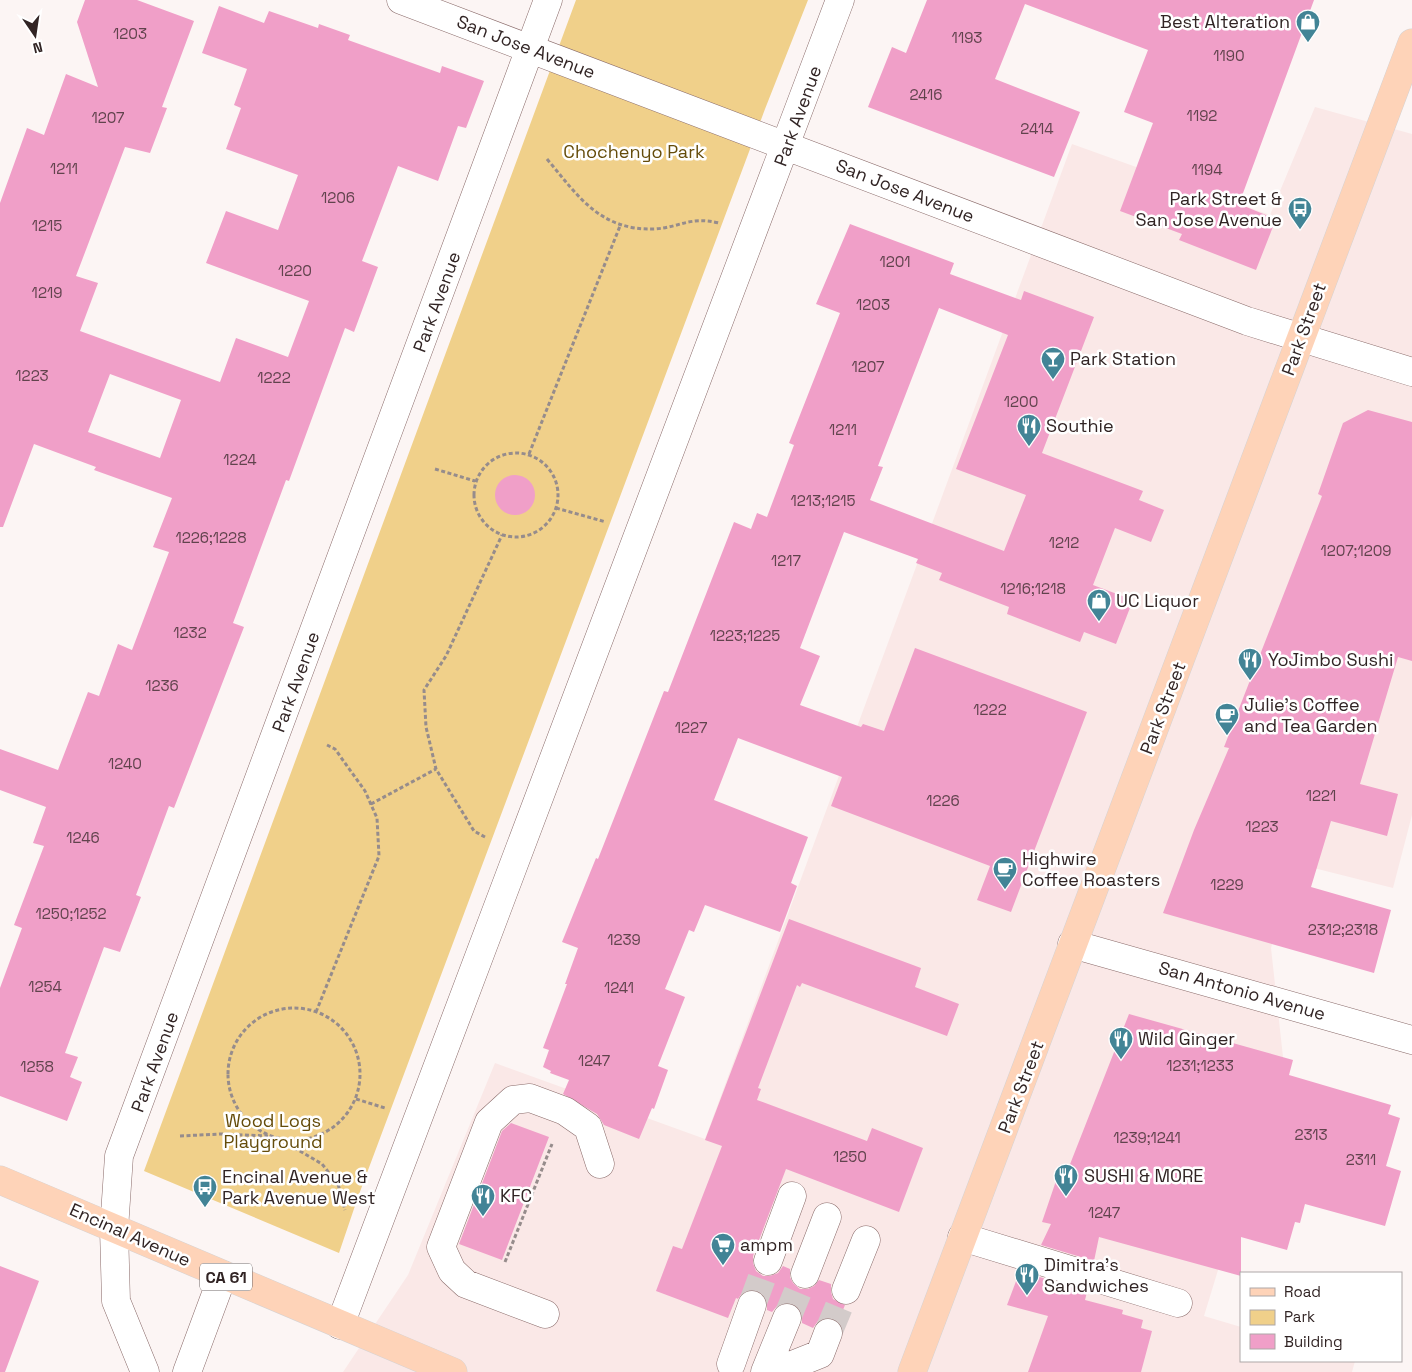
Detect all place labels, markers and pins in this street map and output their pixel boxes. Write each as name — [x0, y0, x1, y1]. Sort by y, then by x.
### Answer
shop icon: Best Alteration — [1295, 9, 1321, 43]
place label: Best Alteration — [1160, 10, 1290, 33]
place label: Park Street & San Jose Avenue — [1136, 187, 1282, 231]
bus stop icon: Park Street & San Jose Avenue — [1287, 196, 1313, 230]
bar icon: Park Station — [1040, 346, 1066, 380]
place label: Park Station — [1070, 347, 1176, 370]
restaurant icon: Southie — [1016, 413, 1042, 447]
place label: Southie — [1046, 414, 1114, 437]
shop icon: UC Liquor — [1086, 588, 1112, 622]
place label: UC Liquor — [1116, 589, 1199, 612]
restaurant icon: YoJimbo Sushi — [1237, 647, 1263, 681]
place label: YoJimbo Sushi — [1268, 648, 1393, 671]
place label: Julie's Coffee and Tea Garden — [1244, 693, 1378, 737]
cafe icon: Julie's Coffee and Tea Garden — [1214, 702, 1240, 736]
place label: Highwire Coffee Roasters — [1022, 847, 1160, 891]
cafe icon: Highwire Coffee Roasters — [992, 856, 1018, 890]
restaurant icon: Wild Ginger — [1108, 1026, 1134, 1060]
place label: Wild Ginger — [1138, 1027, 1235, 1050]
restaurant icon: SUSHI & MORE — [1053, 1163, 1079, 1197]
place label: SUSHI & MORE — [1084, 1164, 1203, 1187]
place label: Encinal Avenue & Park Avenue West — [222, 1165, 376, 1209]
bus stop icon: Encinal Avenue & Park Avenue West — [192, 1174, 218, 1208]
restaurant icon: KFC — [470, 1183, 496, 1217]
place label: KFC — [500, 1184, 532, 1207]
supermarket icon: ampm — [710, 1232, 736, 1266]
place label: ampm — [740, 1233, 793, 1256]
place label: Dimitra's Sandwiches — [1044, 1253, 1149, 1297]
restaurant icon: Dimitra's Sandwiches — [1014, 1262, 1040, 1296]

